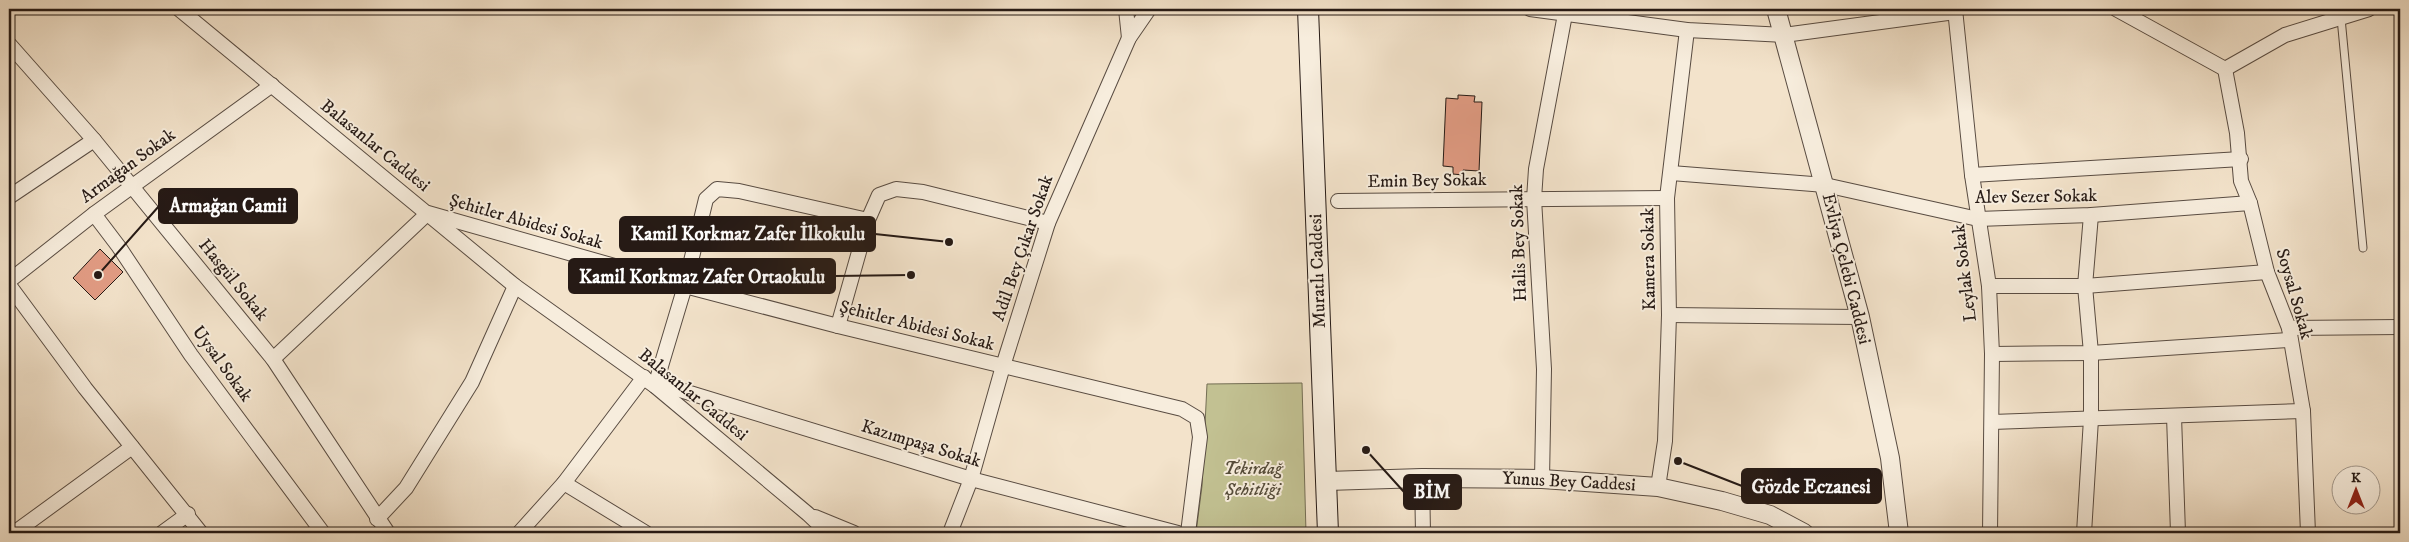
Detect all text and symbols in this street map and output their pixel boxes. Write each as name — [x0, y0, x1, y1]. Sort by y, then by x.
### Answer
street label: Balasanlar Caddesi — [316, 95, 434, 197]
street label: Armağan Sokak — [76, 124, 180, 208]
street label: Emin Bey Sokak — [1367, 169, 1487, 193]
street label: Adil Bey Çıkar Sokak — [988, 172, 1058, 324]
street label: Halis Bey Sokak — [1506, 184, 1532, 302]
street label: Alev Sezer Sokak — [1975, 185, 2097, 209]
callout: Armağan Camii — [159, 189, 297, 223]
street label: Şehitler Abidesi Sokak — [446, 189, 606, 255]
street label: Evliya Çelebi Caddesi — [1817, 191, 1875, 347]
text: Armağan Camii — [168, 195, 287, 218]
street label: Kamera Sokak — [1637, 207, 1661, 311]
street label: Muratlı Caddesi — [1305, 213, 1331, 329]
callout: Kamil Korkmaz Zafer İlkokulu — [620, 217, 875, 251]
text: Kamil Korkmaz Zafer İlkokulu — [631, 221, 865, 246]
street label: Leylak Sokak — [1948, 223, 1982, 323]
street label: Hasgül Sokak — [193, 235, 273, 325]
street label: Soysal Sokak — [2271, 246, 2317, 342]
callout: Kamil Korkmaz Zafer Ortaokulu — [569, 259, 835, 293]
text: Kamil Korkmaz Zafer Ortaokulu — [579, 266, 825, 289]
street label: Şehitler Abidesi Sokak — [837, 296, 997, 356]
street label: Uysal Sokak — [187, 322, 257, 406]
street label: Balasanlar Caddesi — [634, 344, 752, 446]
street label: Kazımpaşa Sokak — [858, 415, 984, 473]
park label: Tekirdağ Şehitliği — [1224, 458, 1284, 501]
north arrow — [2332, 464, 2382, 514]
street label: Yunus Bey Caddesi — [1502, 468, 1636, 496]
callout: Gözde Eczanesi — [1742, 469, 1881, 503]
text: K — [2351, 469, 2362, 487]
callout: BİM — [1404, 475, 1461, 509]
text: Gözde Eczanesi — [1751, 476, 1871, 499]
text: BİM — [1413, 479, 1451, 504]

